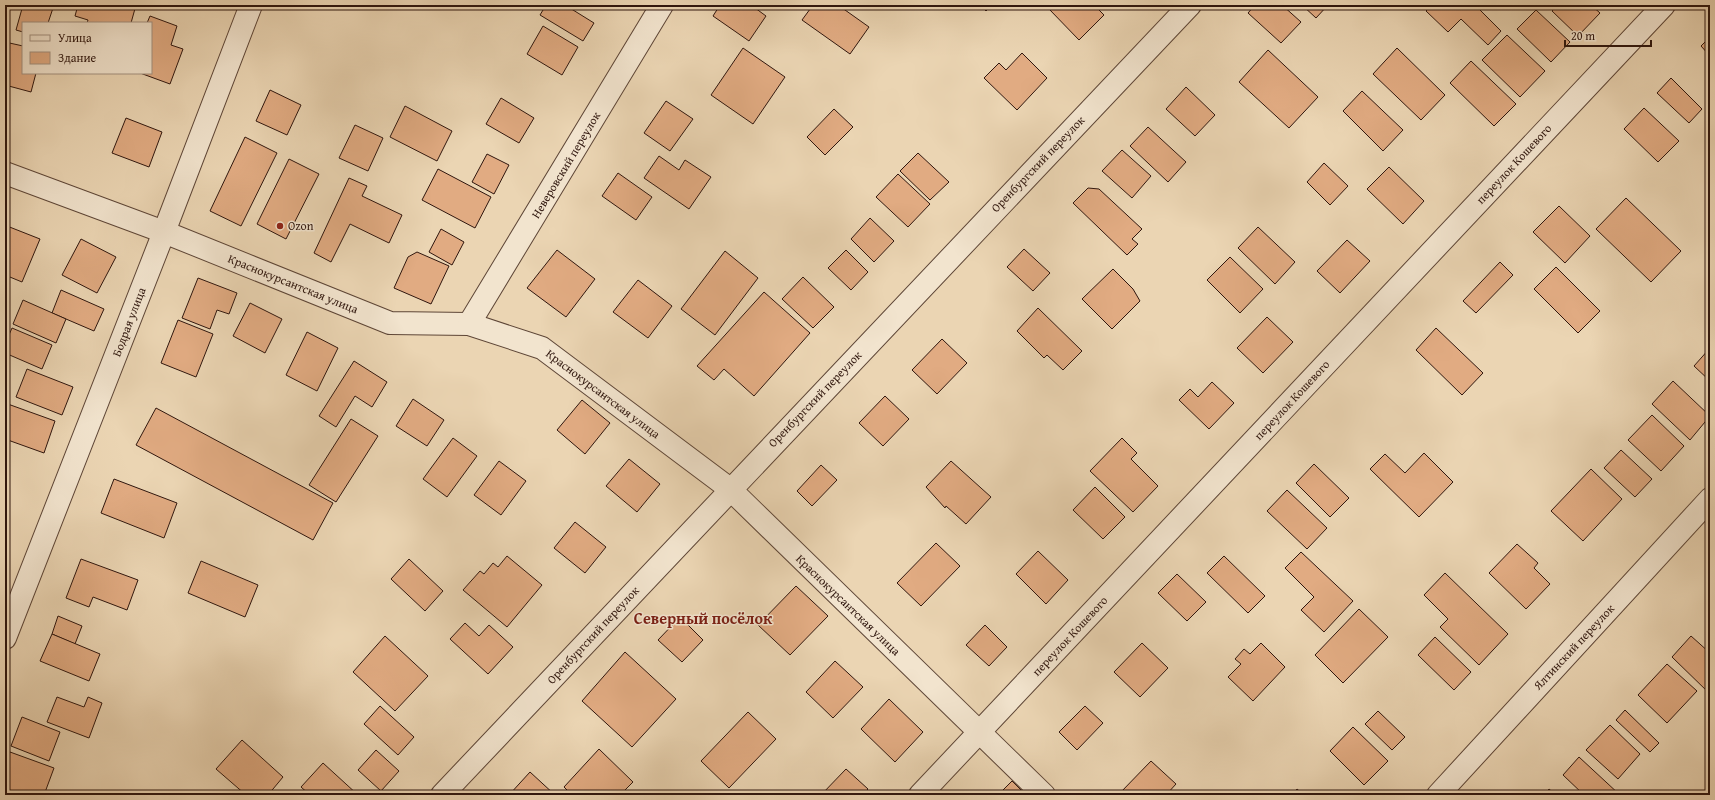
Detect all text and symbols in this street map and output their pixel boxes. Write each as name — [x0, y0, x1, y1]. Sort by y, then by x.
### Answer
legend — [22, 22, 152, 74]
scale bar — [1565, 22, 1651, 48]
text: 20 m — [1571, 27, 1595, 44]
text: Улица — [58, 29, 92, 46]
text: Здание — [58, 49, 97, 66]
street label: Неверовский переулок — [527, 108, 605, 221]
street label: Оренбургский переулок — [987, 111, 1089, 216]
street label: переулок Кошевого — [1472, 120, 1555, 207]
place label: Ozon — [288, 217, 314, 234]
marker: Ozon — [275, 221, 285, 231]
street label: Краснокурсантская улица — [226, 250, 361, 318]
street label: Бодрая улица — [108, 285, 150, 359]
street label: Краснокурсантская улица — [543, 345, 664, 442]
street label: Оренбургский переулок — [764, 346, 866, 451]
street label: переулок Кошевого — [1250, 356, 1333, 443]
street label: Краснокурсантская улица — [792, 550, 904, 659]
street label: Оренбургский переулок — [543, 581, 643, 687]
street label: переулок Кошевого — [1028, 592, 1111, 679]
street label: Ялтинский переулок — [1529, 600, 1618, 694]
district label: Северный посёлок — [634, 606, 773, 630]

